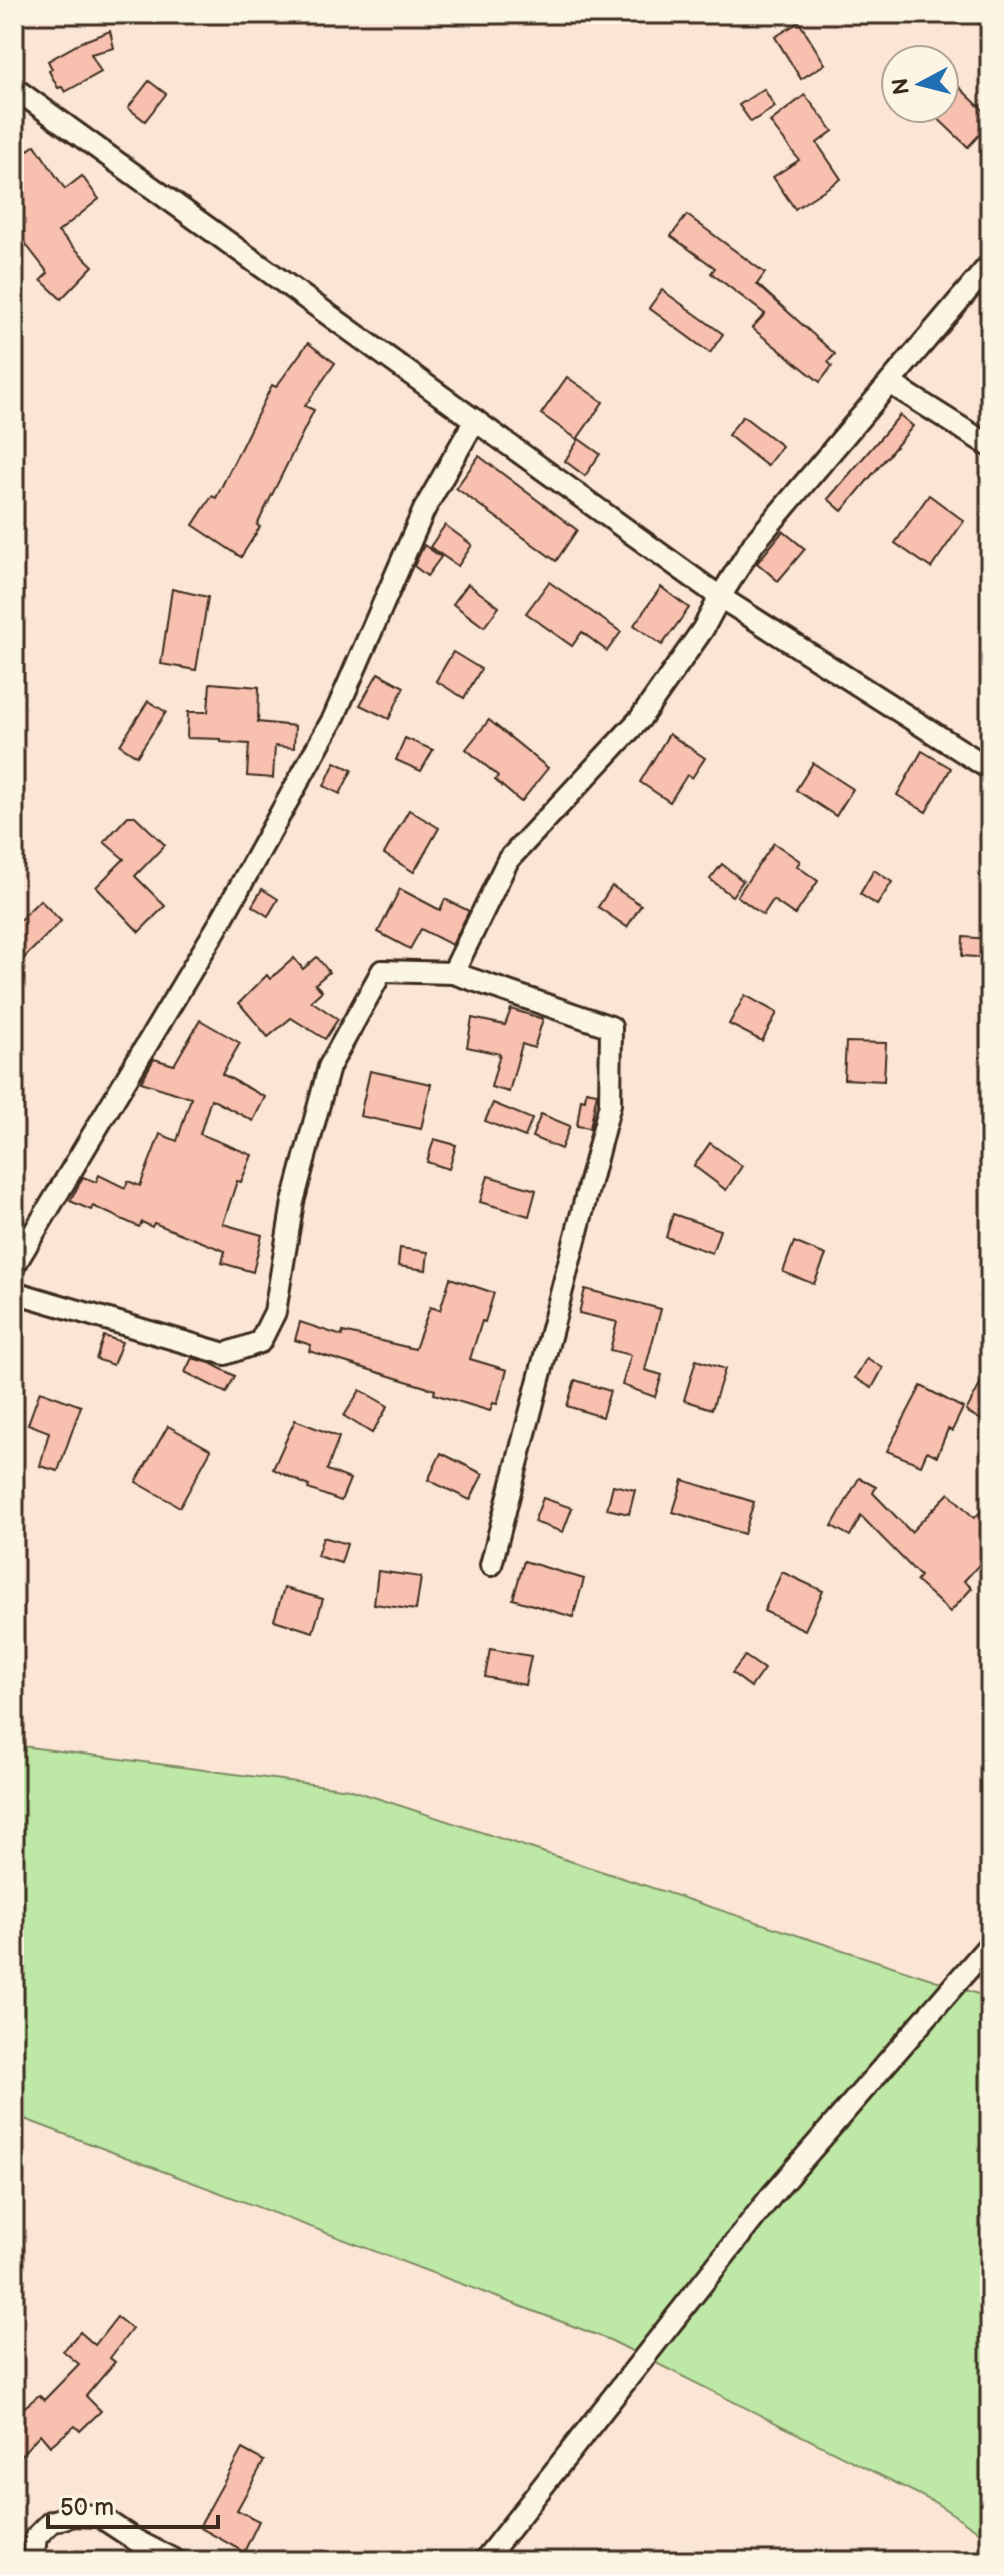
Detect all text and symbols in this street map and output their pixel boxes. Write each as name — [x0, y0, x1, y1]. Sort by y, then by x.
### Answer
north arrow — [880, 44, 960, 124]
text: N — [887, 76, 916, 96]
scale bar — [48, 2479, 218, 2529]
text: 50 m — [60, 2493, 114, 2522]

